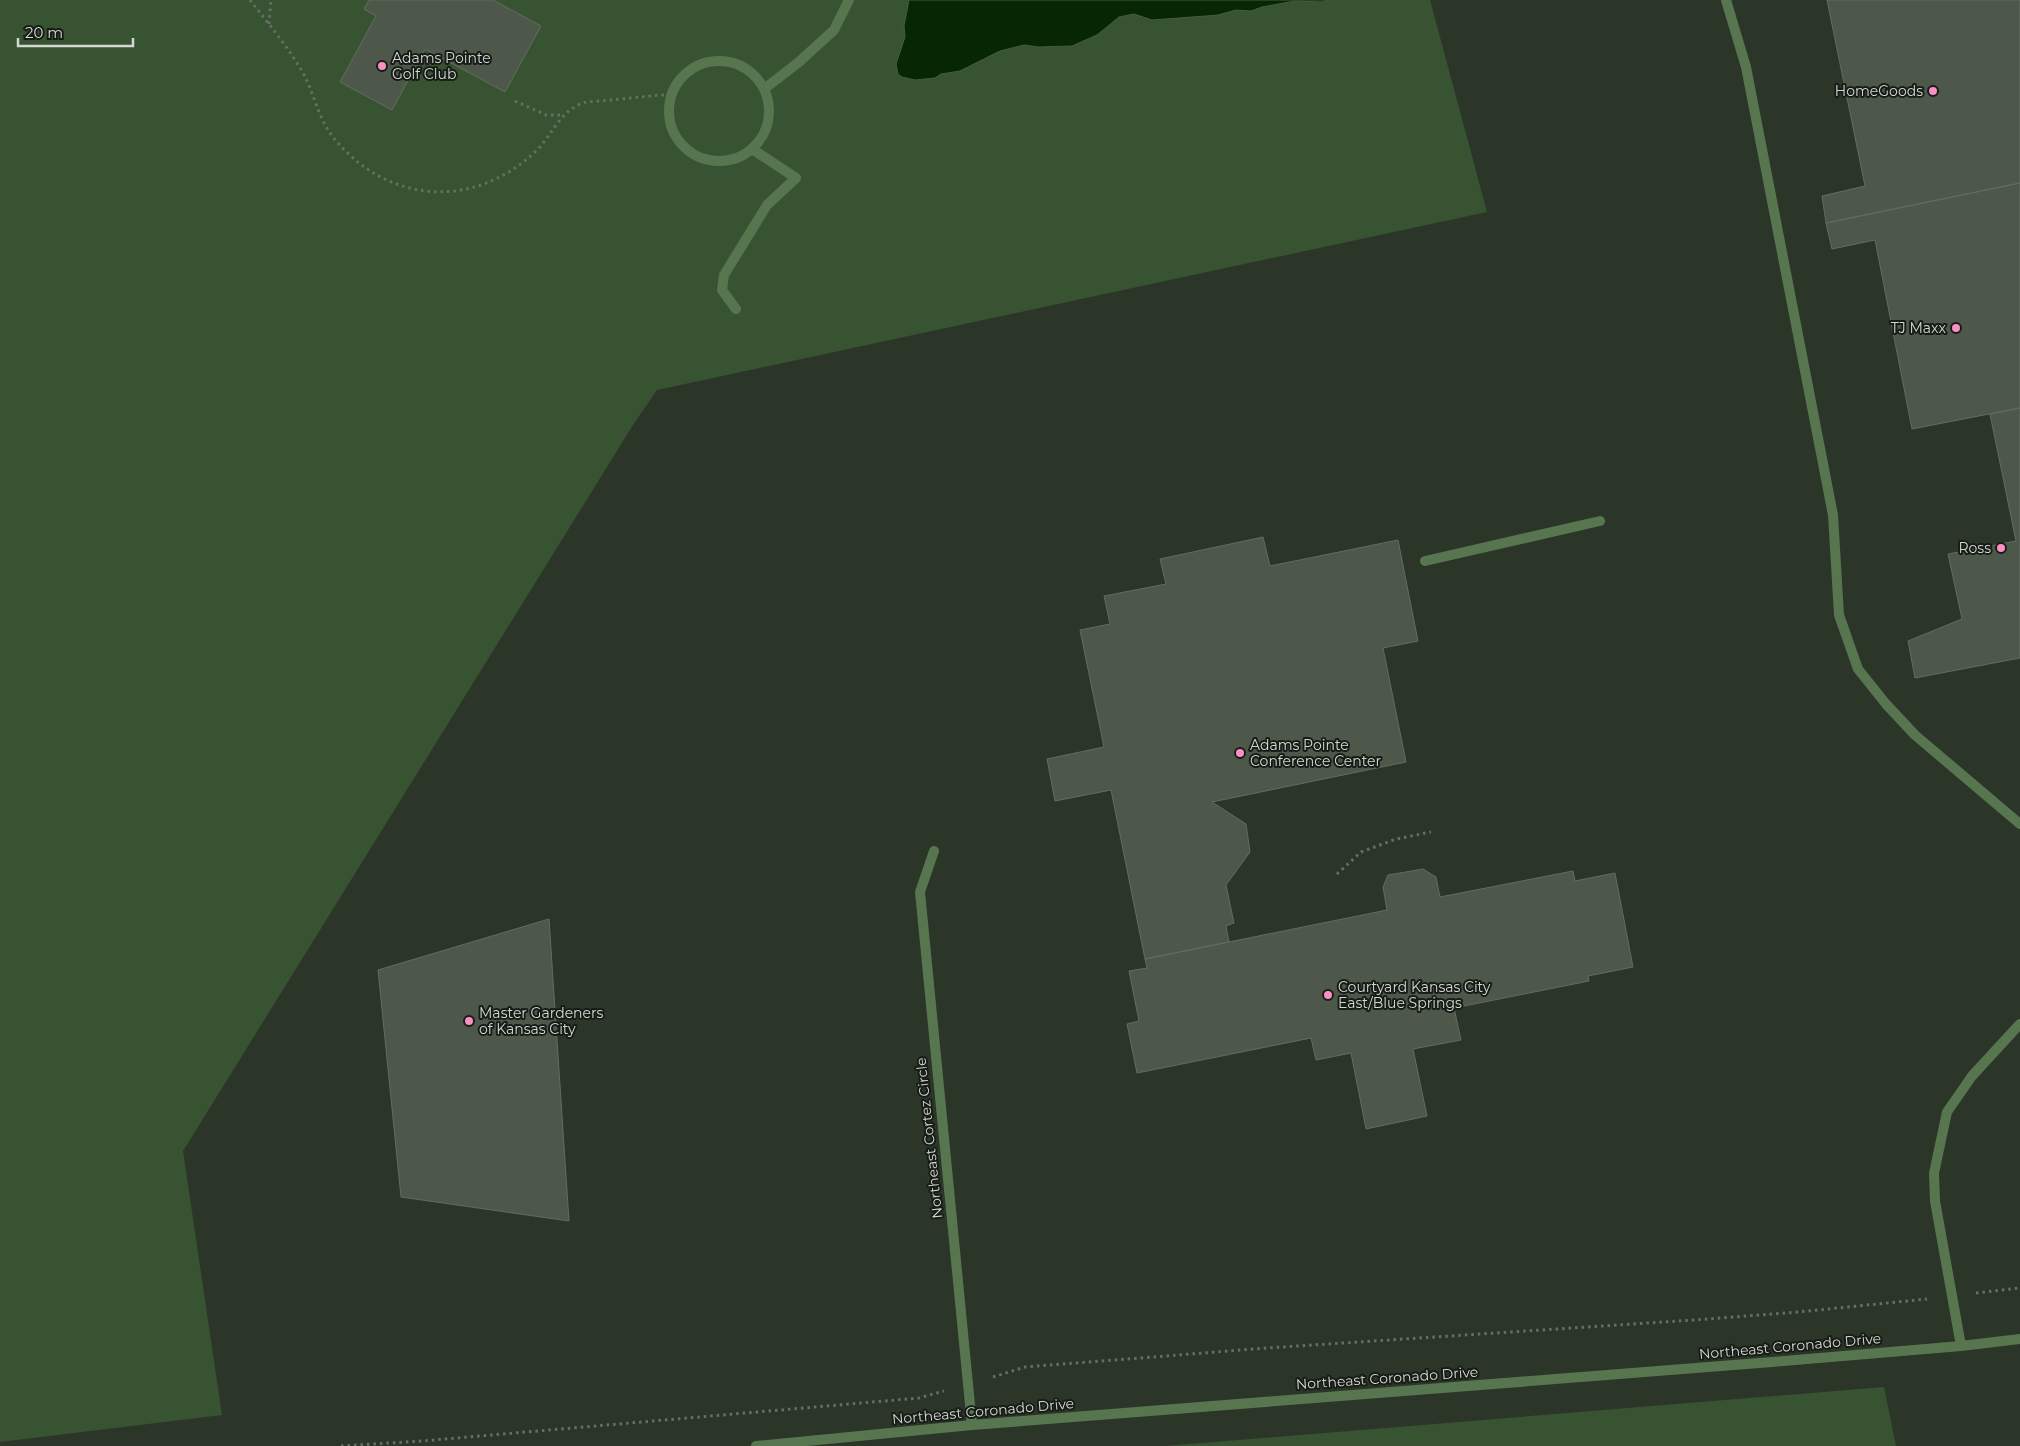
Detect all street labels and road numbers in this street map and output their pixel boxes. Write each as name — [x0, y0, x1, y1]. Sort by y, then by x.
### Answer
street label: Northeast Cortez Circle — [912, 1057, 946, 1219]
street label: Northeast Coronado Drive — [1698, 1329, 1882, 1363]
street label: Northeast Coronado Drive — [1295, 1363, 1479, 1393]
street label: Northeast Coronado Drive — [891, 1394, 1075, 1428]

